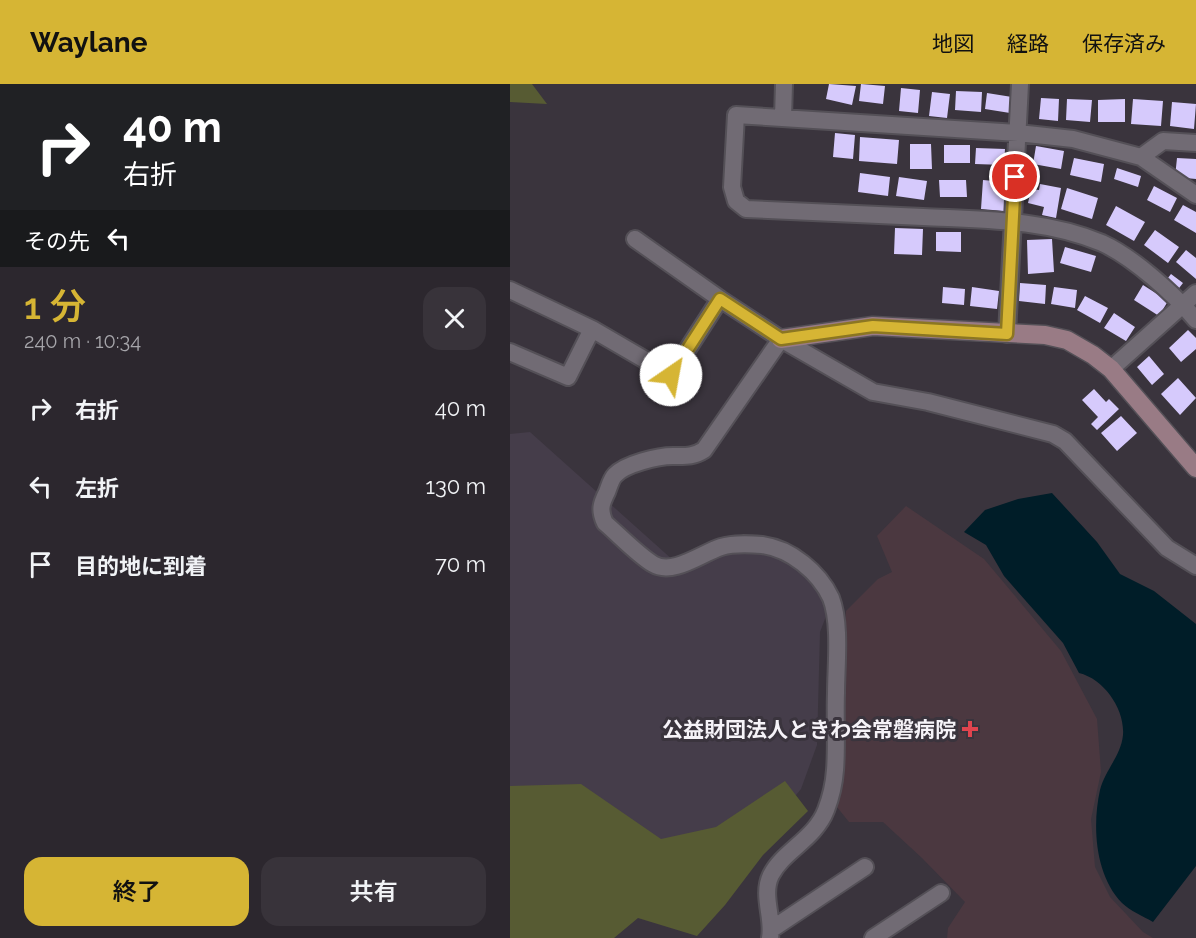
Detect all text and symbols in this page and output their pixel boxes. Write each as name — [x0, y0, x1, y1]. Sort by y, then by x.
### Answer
text: Waylane — [30, 26, 147, 59]
text: 地図 — [932, 31, 974, 56]
text: 経路 — [1007, 31, 1049, 56]
text: 保存済み — [1082, 31, 1166, 56]
text: 40 m — [123, 103, 222, 152]
icon: right — [24, 108, 102, 186]
pin — [989, 151, 1040, 202]
text: 右折 — [123, 159, 177, 190]
icon: arrive — [998, 160, 1031, 193]
icon: left — [102, 222, 135, 255]
text: その先 — [24, 228, 90, 254]
text: 1 分 — [24, 285, 86, 327]
button: close — [423, 287, 486, 350]
text: 240 m · 10:34 — [24, 329, 141, 353]
position arrow — [639, 343, 703, 407]
icon: right — [24, 392, 57, 425]
text: 40 m — [435, 395, 486, 421]
text: 右折 — [75, 397, 119, 423]
icon: left — [24, 470, 57, 503]
text: 130 m — [426, 473, 486, 499]
text: 左折 — [75, 475, 119, 501]
icon: arrive — [24, 548, 57, 581]
text: 70 m — [435, 551, 486, 577]
text: 目的地に到着 — [75, 553, 207, 579]
place label: 公益財団法人ときわ会常磐病院 — [662, 717, 956, 742]
marker: 公益財団法人ときわ会常磐病院 — [961, 720, 979, 738]
button: 終了 — [24, 857, 249, 926]
button: 共有 — [261, 857, 486, 926]

